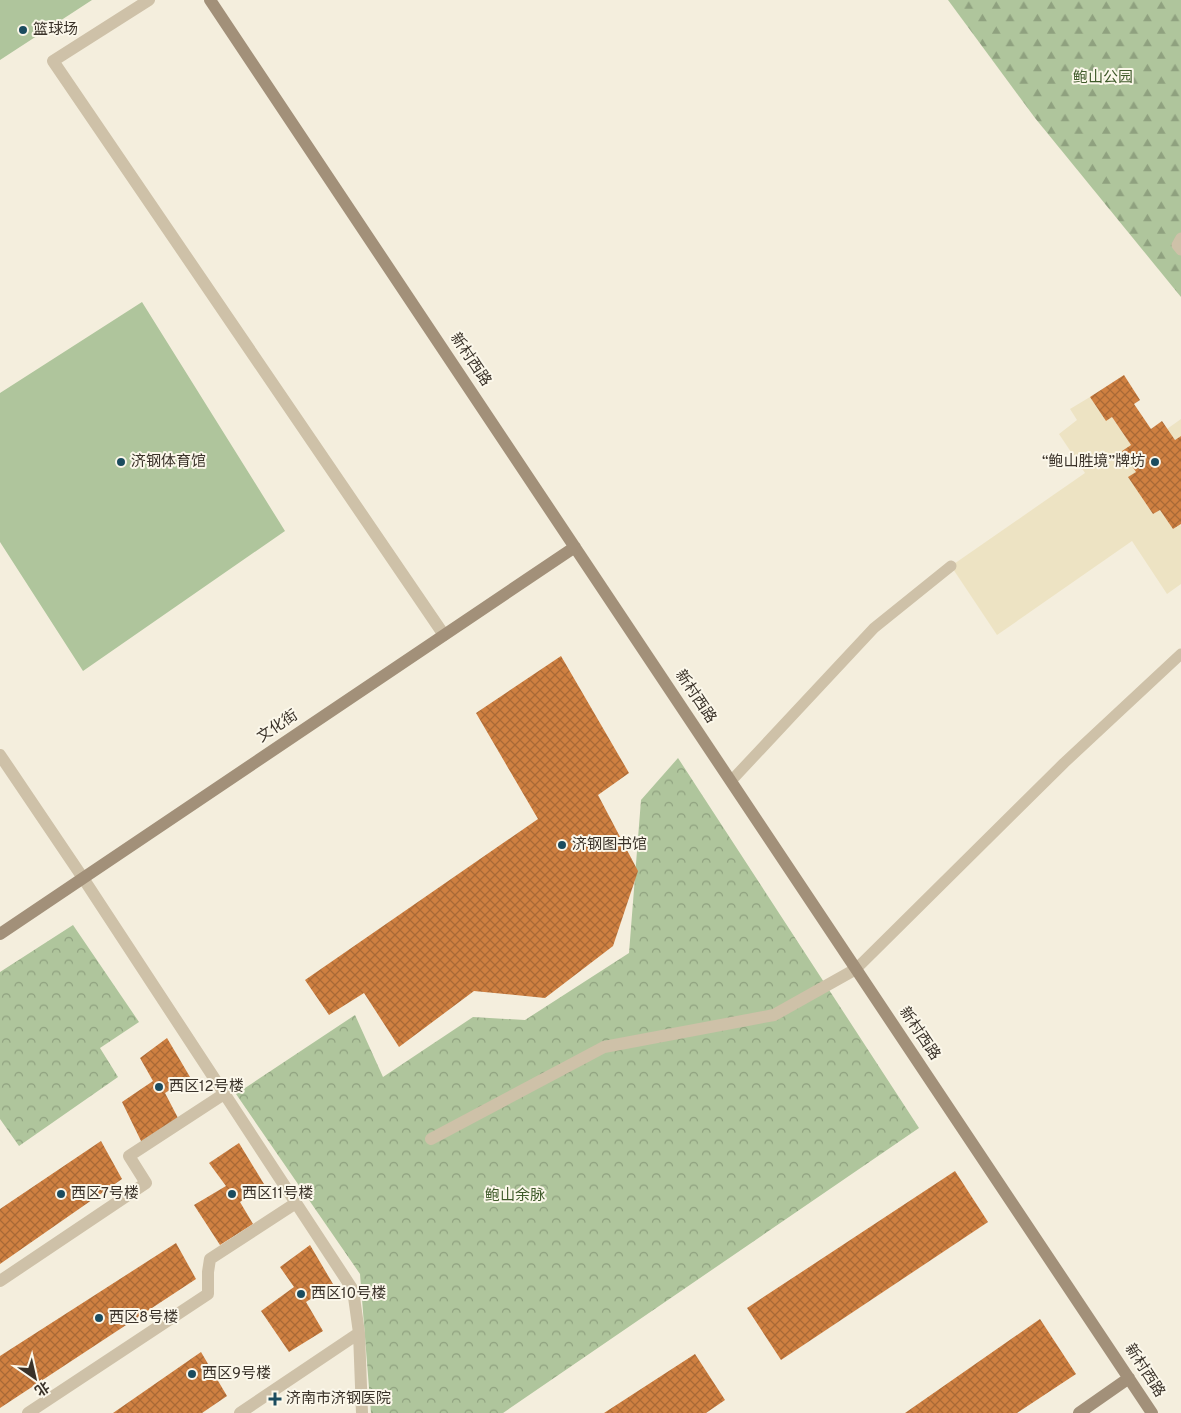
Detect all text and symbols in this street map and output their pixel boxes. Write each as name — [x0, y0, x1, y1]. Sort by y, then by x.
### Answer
place label: 篮球场 — [33, 21, 78, 40]
marker: 篮球场 — [17, 24, 29, 36]
park label: 鲍山公园 — [1073, 69, 1133, 88]
street label: 新村西路 — [445, 329, 495, 390]
place label: “鲍山胜境”牌坊 — [1042, 452, 1145, 472]
place label: 济钢体育馆 — [131, 453, 206, 472]
marker: 济钢体育馆 — [115, 456, 127, 468]
marker: “鲍山胜境”牌坊 — [1149, 456, 1161, 468]
street label: 新村西路 — [670, 666, 720, 727]
street label: 文化街 — [253, 706, 302, 747]
place label: 济钢图书馆 — [572, 836, 647, 855]
marker: 济钢图书馆 — [556, 839, 568, 851]
street label: 新村西路 — [894, 1003, 944, 1064]
place label: 西区12号楼 — [169, 1078, 244, 1097]
marker: 西区12号楼 — [153, 1081, 165, 1093]
place label: 西区7号楼 — [71, 1185, 139, 1204]
place label: 西区11号楼 — [242, 1185, 313, 1204]
park label: 鲍山余脉 — [485, 1187, 545, 1206]
marker: 西区7号楼 — [55, 1188, 67, 1200]
marker: 西区11号楼 — [226, 1188, 238, 1200]
place label: 西区10号楼 — [311, 1285, 386, 1304]
marker: 西区10号楼 — [295, 1288, 307, 1300]
place label: 西区8号楼 — [109, 1309, 178, 1328]
marker: 西区8号楼 — [93, 1312, 105, 1324]
street label: 新村西路 — [1120, 1340, 1169, 1401]
north arrow — [10, 1353, 60, 1403]
place label: 西区9号楼 — [202, 1365, 271, 1384]
marker: 西区9号楼 — [186, 1368, 198, 1380]
text: 北 — [31, 1377, 52, 1398]
place label: 济南市济钢医院 — [286, 1390, 391, 1409]
marker: 济南市济钢医院 — [268, 1392, 282, 1406]

